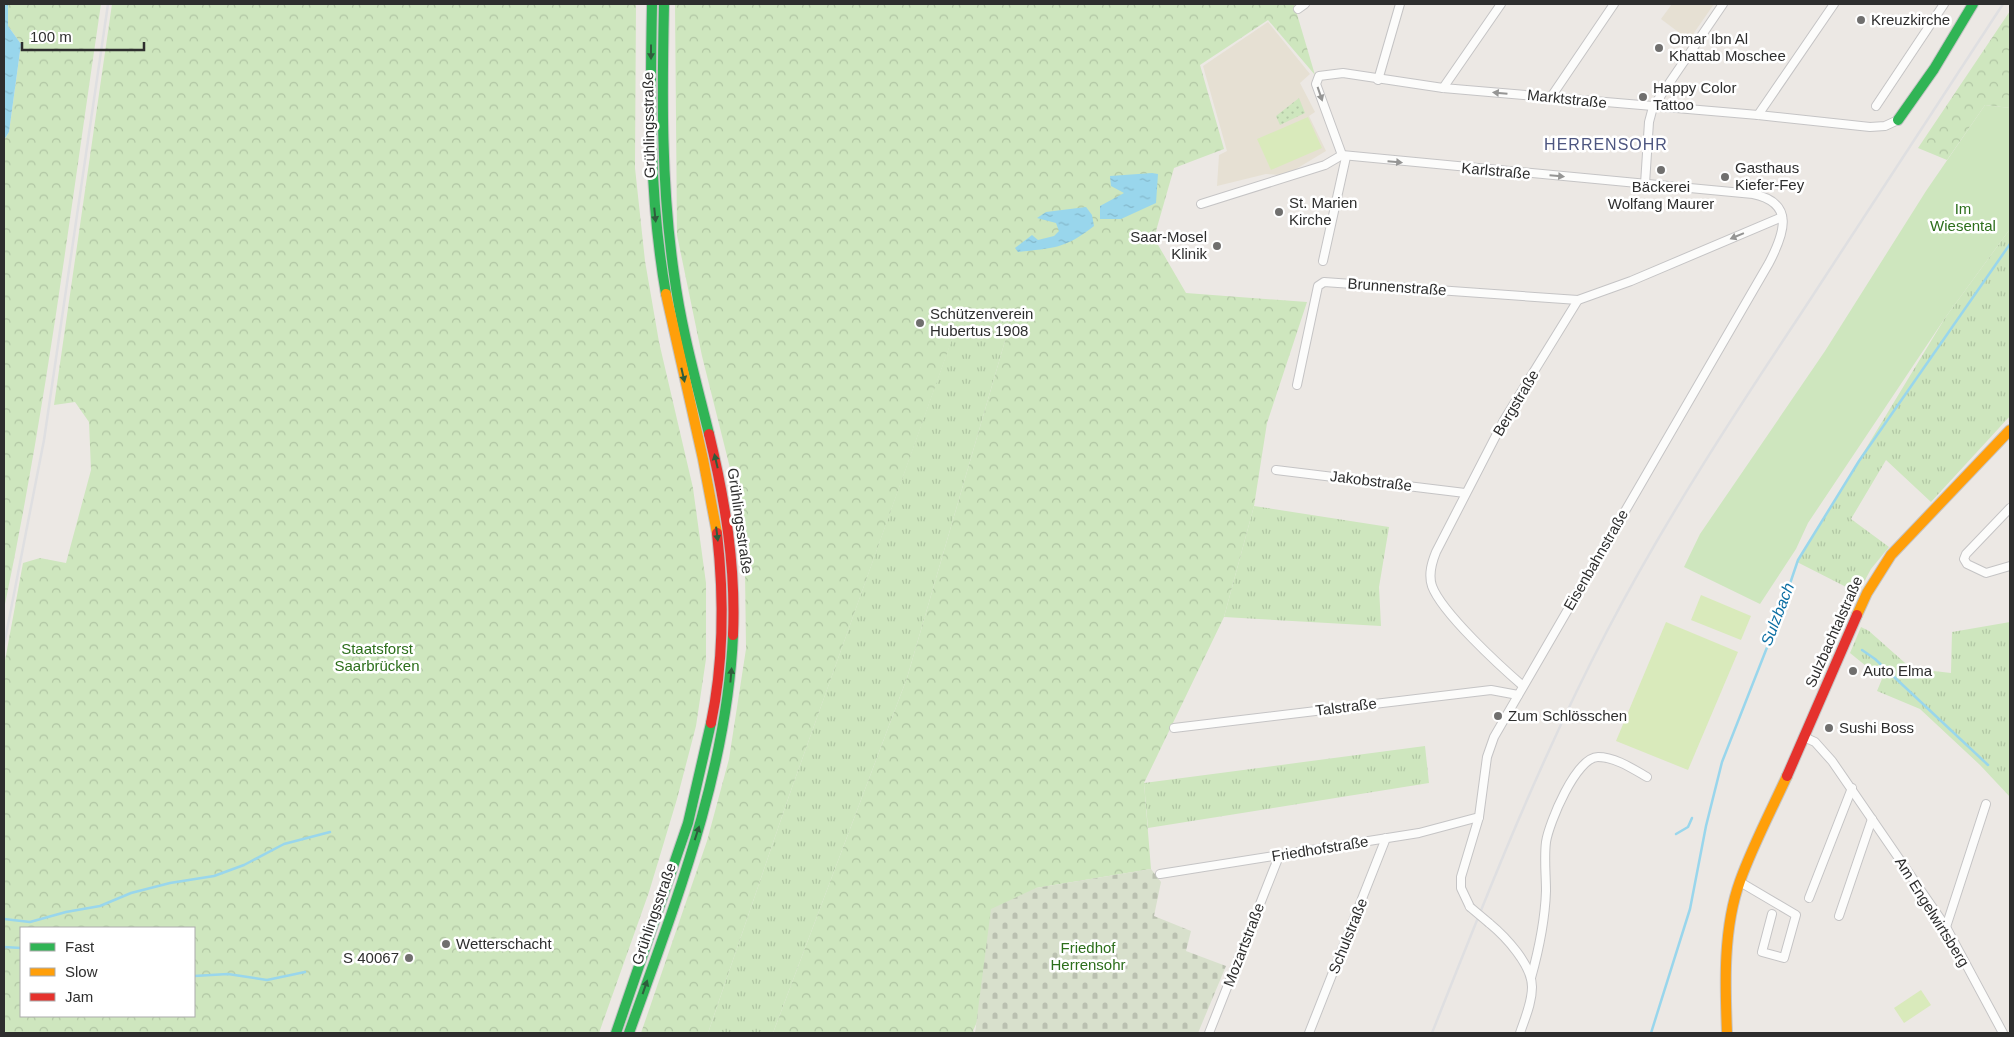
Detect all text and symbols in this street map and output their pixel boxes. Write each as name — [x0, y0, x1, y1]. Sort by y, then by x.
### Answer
place label: Kreuzkirche — [1871, 11, 1950, 28]
marker: Kreuzkirche — [1855, 14, 1867, 26]
scale bar — [22, 20, 145, 52]
text: 100 m — [30, 28, 72, 45]
place label: Omar Ibn Al Khattab Moschee — [1669, 30, 1786, 64]
marker: Omar Ibn Al Khattab Moschee — [1653, 42, 1665, 54]
one-way arrow — [647, 45, 655, 61]
street label: Grühlingsstraße — [639, 72, 658, 179]
place label: Happy Color Tattoo — [1653, 79, 1736, 113]
street label: Marktstraße — [1526, 86, 1608, 111]
one-way arrow — [1316, 87, 1324, 102]
one-way arrow — [1492, 89, 1508, 97]
marker: Happy Color Tattoo — [1637, 91, 1649, 103]
district label: HERRENSOHR — [1544, 136, 1668, 153]
one-way arrow — [1387, 158, 1403, 166]
street label: Karlstraße — [1461, 159, 1531, 182]
place label: Gasthaus Kiefer-Fey — [1735, 159, 1805, 193]
marker: Bäckerei Wolfang Maurer — [1655, 164, 1667, 176]
marker: Gasthaus Kiefer-Fey — [1719, 171, 1731, 183]
one-way arrow — [1549, 172, 1565, 180]
place label: Bäckerei Wolfang Maurer — [1608, 178, 1714, 212]
place label: St. Marien Kirche — [1289, 194, 1357, 228]
park label: Im Wiesental — [1930, 200, 1996, 234]
marker: St. Marien Kirche — [1273, 206, 1285, 218]
one-way arrow — [651, 207, 659, 223]
place label: Saar-Mosel Klinik — [1130, 228, 1207, 262]
one-way arrow — [1730, 233, 1744, 241]
marker: Saar-Mosel Klinik — [1211, 240, 1223, 252]
street label: Brunnenstraße — [1347, 275, 1447, 298]
place label: Schützenverein Hubertus 1908 — [930, 305, 1033, 339]
marker: Schützenverein Hubertus 1908 — [914, 317, 926, 329]
one-way arrow — [679, 367, 687, 382]
street label: Bergstraße — [1489, 367, 1542, 439]
one-way arrow — [712, 454, 720, 469]
street label: Grühlingsstraße — [725, 467, 756, 575]
street label: Jakobstraße — [1329, 467, 1413, 494]
street label: Eisenbahnstraße — [1560, 506, 1631, 613]
one-way arrow — [713, 526, 721, 542]
street label: Sulzbachtalstraße — [1801, 573, 1866, 690]
water label: Sulzbach — [1758, 580, 1797, 648]
park label: Staatsforst Saarbrücken — [334, 640, 420, 674]
place label: Auto Elma — [1863, 662, 1933, 679]
marker: Auto Elma — [1847, 665, 1859, 677]
one-way arrow — [727, 667, 735, 683]
street label: Talstraße — [1314, 694, 1378, 719]
place label: Zum Schlösschen — [1508, 707, 1627, 724]
marker: Zum Schlösschen — [1492, 710, 1504, 722]
place label: Sushi Boss — [1839, 719, 1914, 736]
marker: Sushi Boss — [1823, 722, 1835, 734]
one-way arrow — [694, 826, 702, 841]
street label: Friedhofstraße — [1270, 832, 1369, 865]
street label: Am Engelwirtsberg — [1892, 854, 1973, 970]
street label: Grühlingsstraße — [628, 861, 679, 967]
street label: Schulstraße — [1325, 896, 1370, 976]
street label: Mozartstraße — [1220, 901, 1267, 989]
legend — [20, 927, 195, 1017]
place label: Wetterschacht — [456, 935, 552, 952]
text: Fast — [65, 938, 95, 955]
marker: Wetterschacht — [440, 938, 452, 950]
park label: Friedhof Herrensohr — [1050, 939, 1126, 973]
place label: S 40067 — [343, 949, 399, 966]
marker: S 40067 — [403, 952, 415, 964]
text: Slow — [65, 963, 98, 980]
one-way arrow — [641, 979, 649, 994]
text: Jam — [65, 988, 93, 1005]

